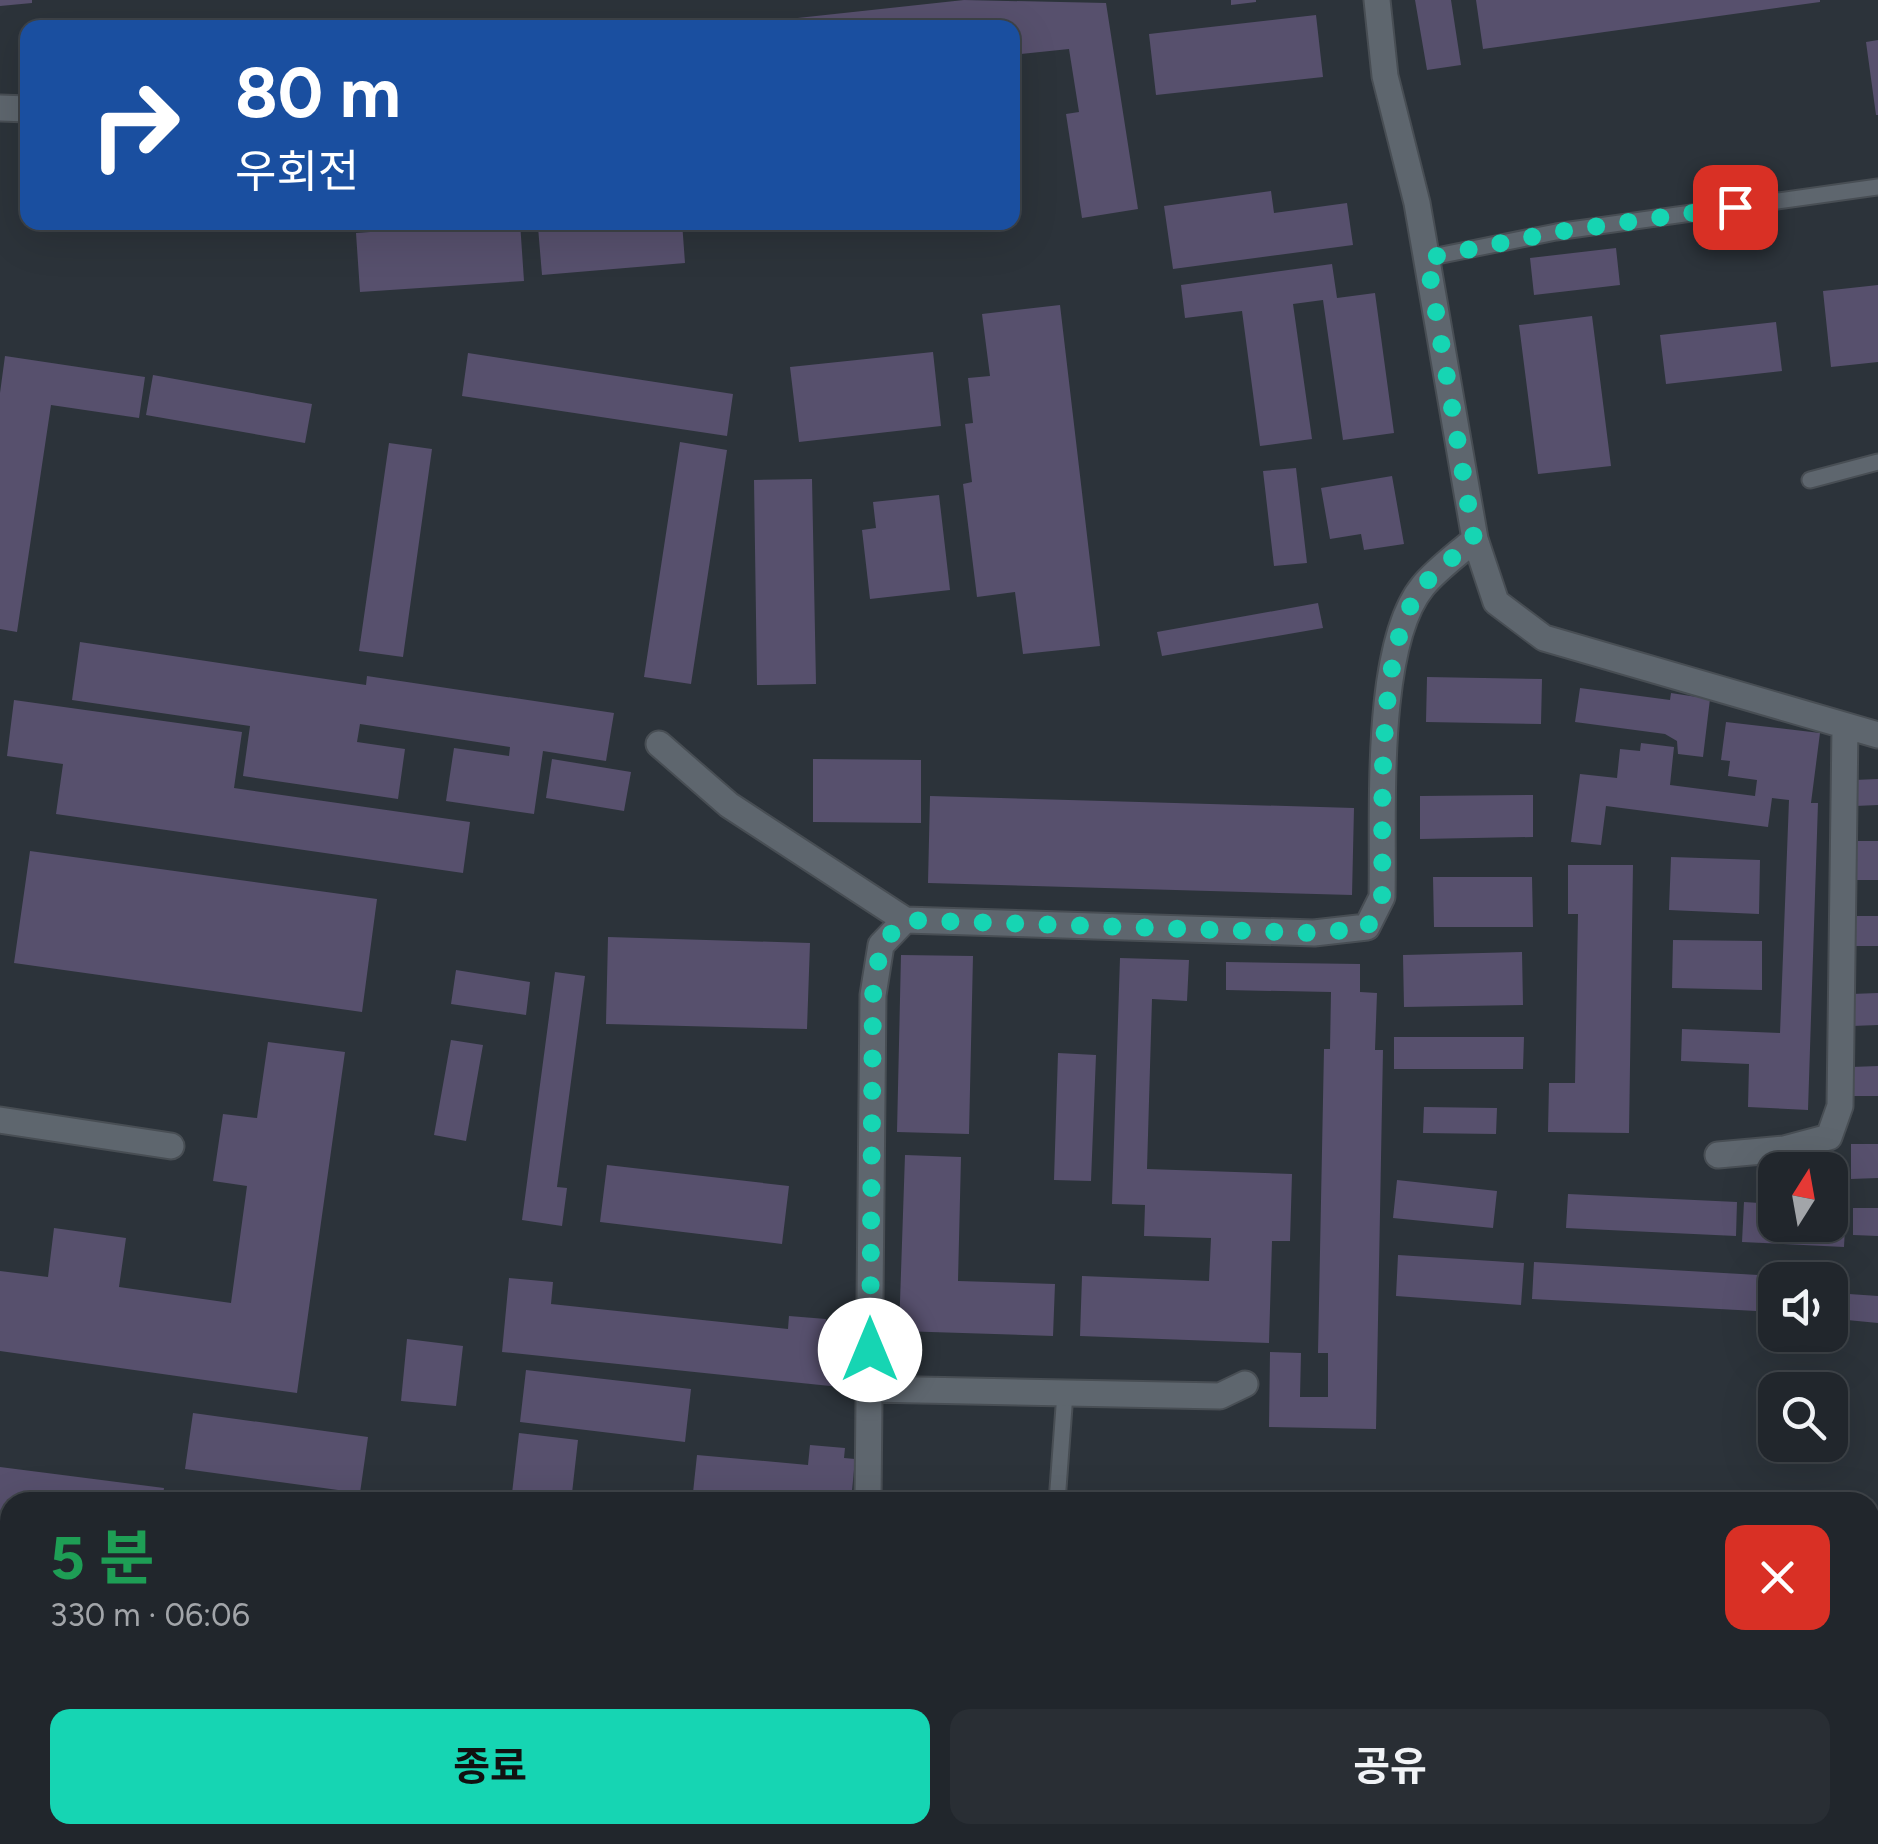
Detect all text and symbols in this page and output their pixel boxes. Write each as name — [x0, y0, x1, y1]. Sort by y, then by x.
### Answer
text: 80 m — [235, 50, 401, 135]
icon: right — [70, 60, 200, 190]
text: 우회전 — [235, 144, 359, 198]
pin — [1693, 165, 1778, 250]
icon: arrive — [1708, 180, 1763, 235]
north arrow — [1758, 1152, 1848, 1242]
map controls — [1758, 1152, 1848, 1462]
button: sound — [1758, 1262, 1848, 1352]
position arrow — [818, 1298, 922, 1402]
button: search — [1758, 1372, 1848, 1462]
text: 5 분 — [50, 1522, 154, 1594]
button: close — [1725, 1525, 1830, 1630]
text: 330 m · 06:06 — [50, 1596, 250, 1634]
button: 종료 — [50, 1709, 930, 1824]
button: 공유 — [950, 1709, 1830, 1824]

